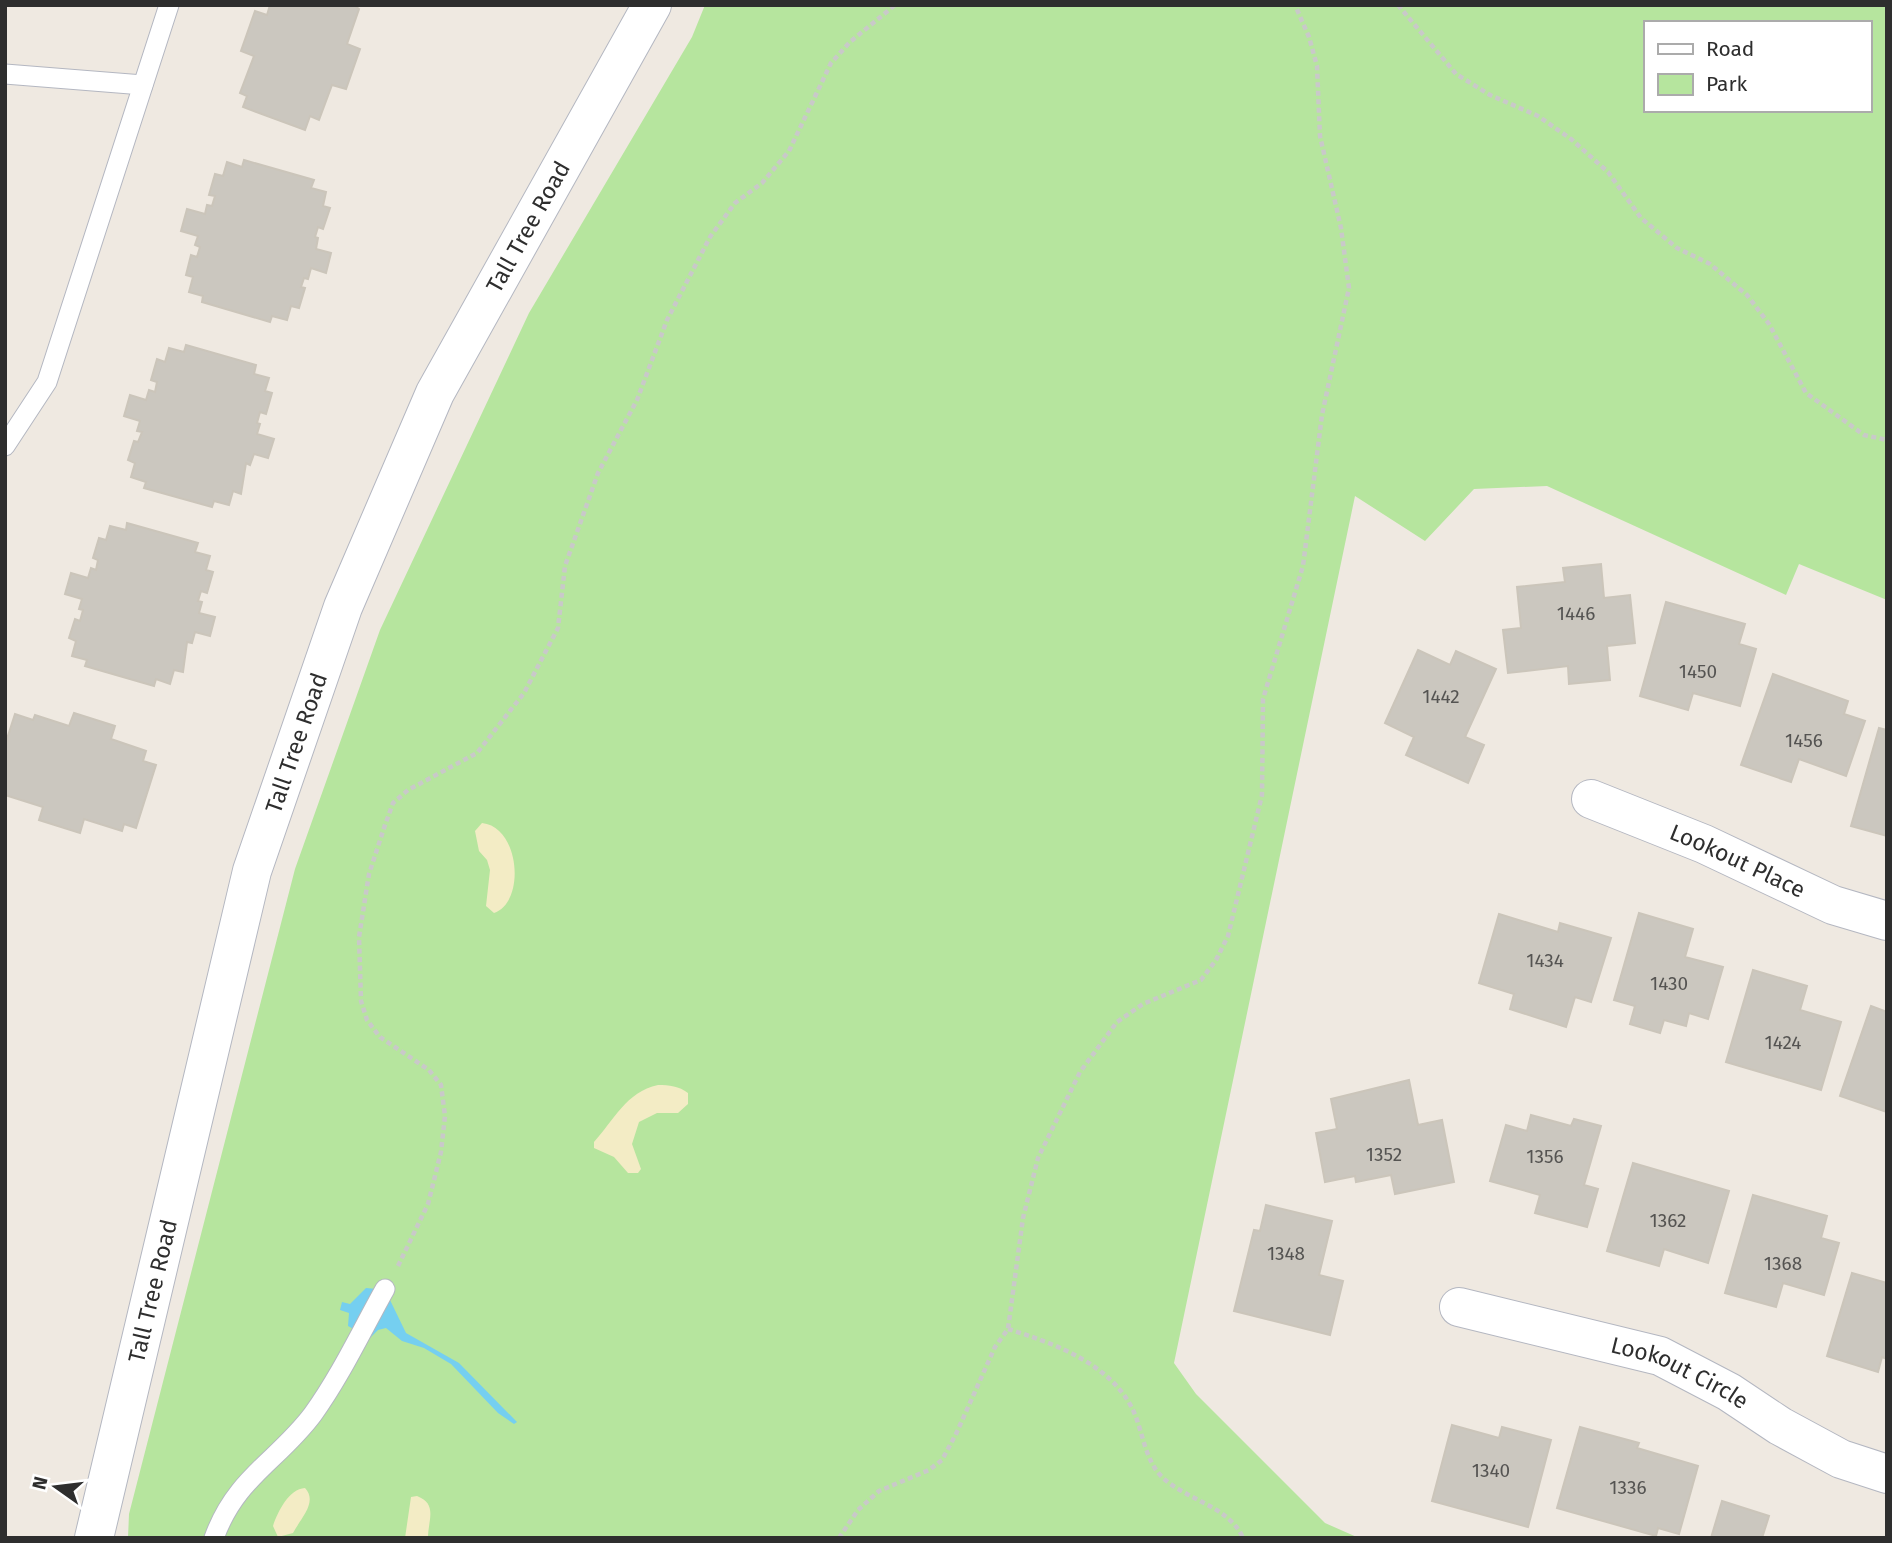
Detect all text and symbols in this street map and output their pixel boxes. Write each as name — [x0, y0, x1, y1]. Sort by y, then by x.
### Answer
legend — [1644, 21, 1871, 112]
text: Road — [1706, 36, 1754, 62]
text: Park — [1706, 71, 1748, 97]
street label: Tall Tree Road — [480, 156, 576, 298]
house number: 1446 — [1557, 602, 1595, 625]
house number: 1450 — [1679, 660, 1717, 683]
street label: Tall Tree Road — [259, 669, 333, 817]
house number: 1442 — [1422, 685, 1460, 708]
house number: 1456 — [1785, 729, 1823, 752]
street label: Lookout Place — [1666, 818, 1810, 904]
house number: 1434 — [1526, 949, 1564, 972]
house number: 1430 — [1650, 972, 1688, 995]
house number: 1424 — [1765, 1031, 1801, 1054]
house number: 1352 — [1366, 1143, 1402, 1166]
house number: 1356 — [1526, 1145, 1564, 1168]
house number: 1362 — [1649, 1209, 1687, 1232]
street label: Tall Tree Road — [122, 1216, 183, 1365]
house number: 1348 — [1267, 1242, 1305, 1265]
house number: 1368 — [1764, 1252, 1802, 1275]
street label: Lookout Circle — [1608, 1331, 1754, 1415]
north arrow — [21, 1452, 91, 1522]
house number: 1340 — [1472, 1459, 1510, 1482]
text: N — [27, 1474, 53, 1492]
house number: 1336 — [1609, 1476, 1647, 1499]

